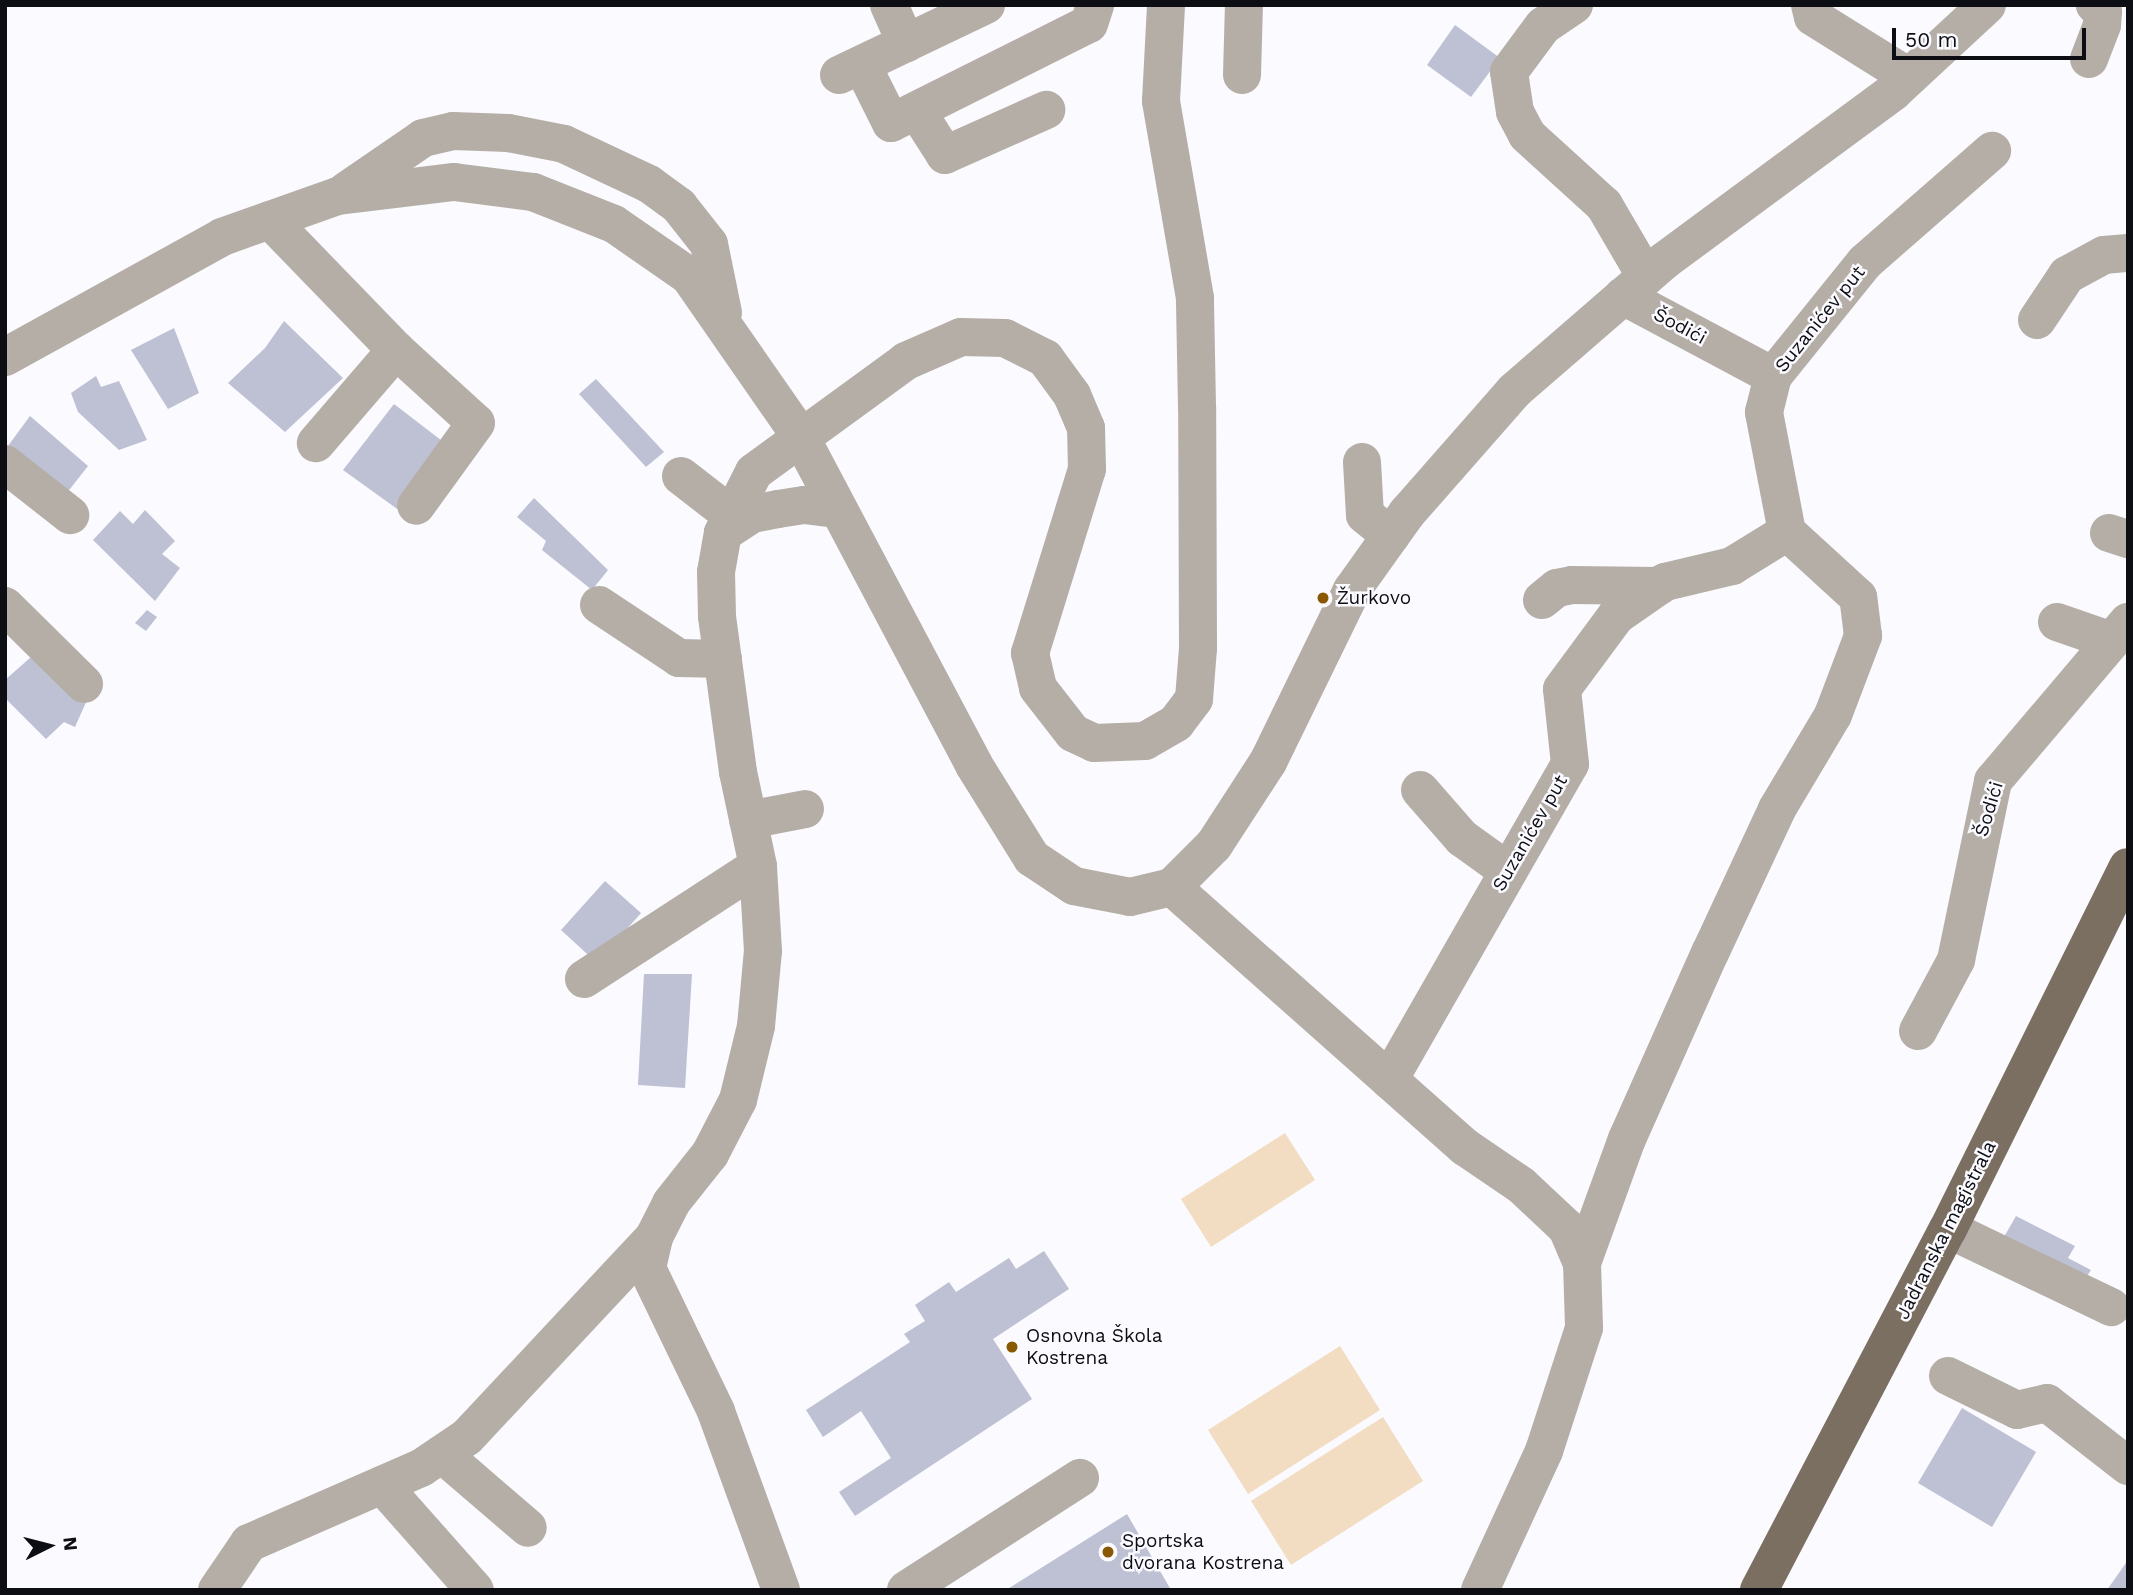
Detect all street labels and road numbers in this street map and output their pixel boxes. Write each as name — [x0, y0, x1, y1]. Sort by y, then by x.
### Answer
street label: Suzanićev put — [1770, 261, 1870, 377]
street label: Šodići — [1650, 303, 1710, 349]
street label: Suzanićev put — [1487, 771, 1573, 895]
street label: Šodići — [1970, 779, 2008, 839]
street label: Jadranska magistrala — [1891, 1137, 2001, 1323]

